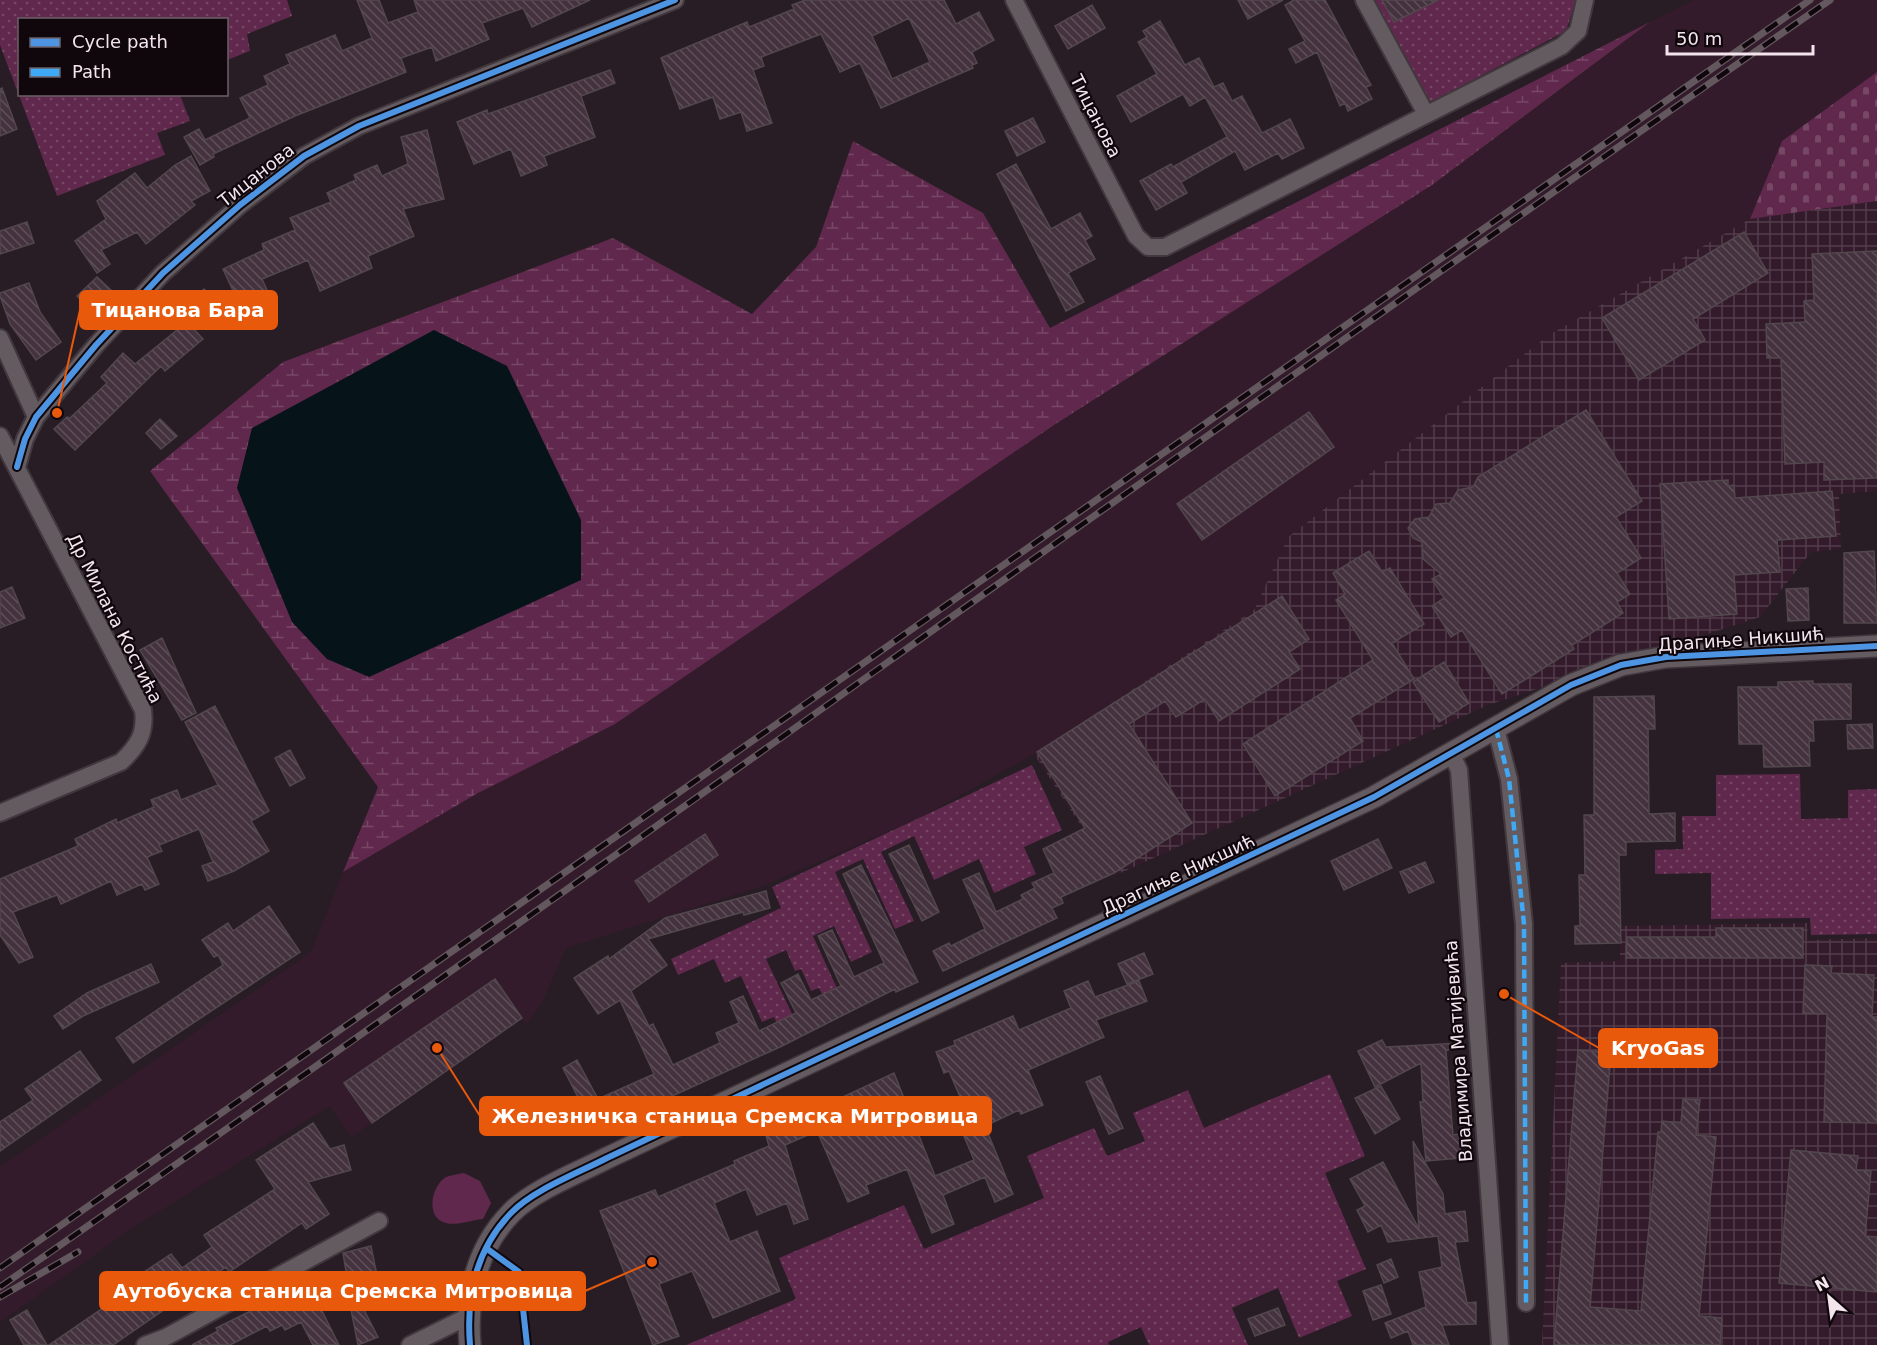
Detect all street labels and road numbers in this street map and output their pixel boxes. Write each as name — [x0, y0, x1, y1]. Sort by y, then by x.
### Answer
street label: Тицанова — [1066, 70, 1126, 161]
street label: Тицанова — [213, 139, 298, 212]
street label: Др Милана Костића — [63, 529, 167, 707]
street label: Драгиње Никшић — [1657, 623, 1825, 655]
street label: Драгиње Никшић — [1098, 829, 1258, 919]
street label: Владимира Матијевића — [1440, 939, 1476, 1163]

